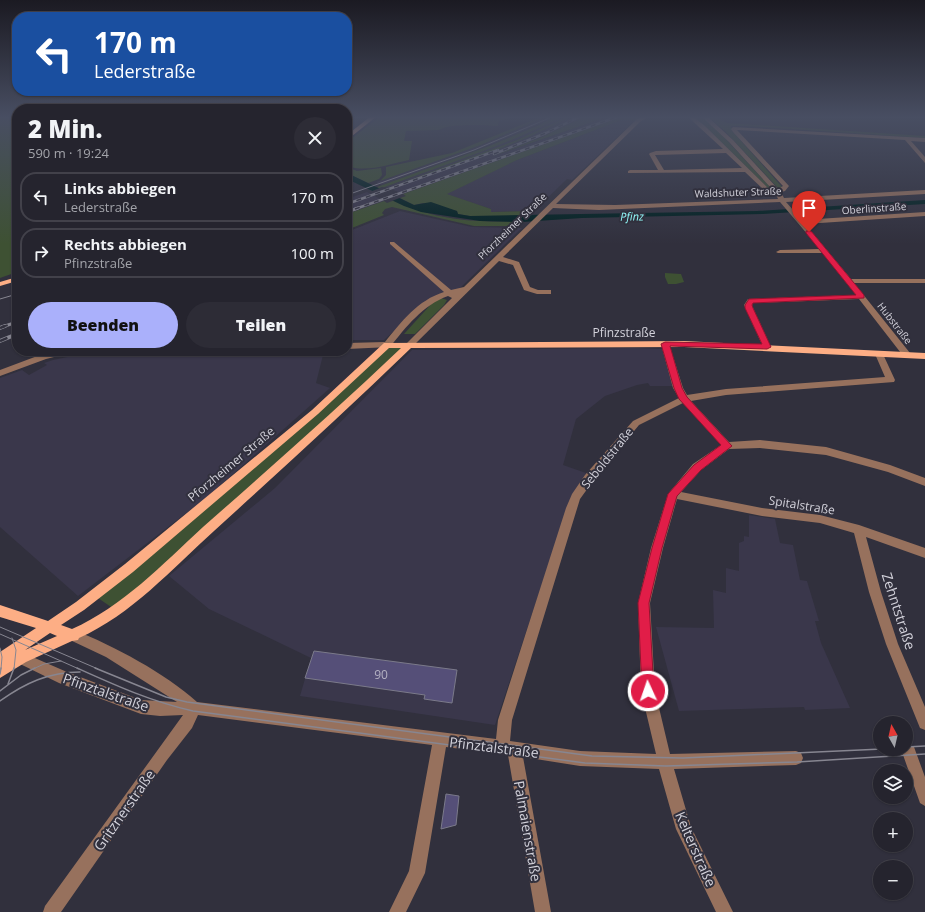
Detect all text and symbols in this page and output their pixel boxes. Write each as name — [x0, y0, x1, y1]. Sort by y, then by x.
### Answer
text: 170 m — [94, 23, 177, 61]
icon: left — [28, 28, 80, 80]
text: Lederstraße — [94, 59, 196, 83]
text: 2 Min. — [28, 112, 102, 145]
button: close — [294, 117, 336, 159]
text: 590 m · 19:24 — [28, 144, 109, 162]
text: Links abbiegen — [64, 178, 176, 198]
street label: Waldshuter Straße — [694, 183, 782, 201]
icon: left — [30, 186, 52, 208]
text: 170 m — [290, 187, 334, 207]
street label: Pforzheimer Straße — [475, 189, 550, 262]
pin — [792, 191, 826, 232]
icon: arrive — [798, 197, 820, 219]
text: Lederstraße — [64, 198, 137, 216]
street label: Oberlinstraße — [841, 199, 907, 217]
water label: Pfinz — [620, 208, 644, 224]
text: Rechts abbiegen — [64, 234, 187, 254]
icon: right — [30, 242, 52, 264]
text: 100 m — [290, 243, 334, 263]
text: Pfinzstraße — [64, 254, 132, 272]
street label: Hubstraße — [874, 299, 916, 347]
button: Beenden — [28, 302, 178, 348]
button: Teilen — [186, 302, 336, 348]
street label: Pfinzstraße — [592, 324, 656, 341]
street label: Pforzheimer Straße — [184, 422, 278, 505]
street label: Seboldstraße — [577, 424, 637, 492]
street label: Spitalstraße — [768, 491, 837, 519]
street label: Zehntstraße — [878, 570, 920, 652]
house number: 90 — [374, 666, 388, 683]
street label: Pfinztalstraße — [60, 668, 152, 716]
position arrow — [627, 670, 669, 712]
north arrow — [873, 716, 913, 756]
map controls — [873, 716, 913, 900]
street label: Pfinztalstraße — [448, 732, 540, 762]
button: layers — [873, 764, 913, 804]
street label: Gritznerstraße — [89, 766, 159, 854]
street label: Palmaienstraße — [510, 779, 546, 883]
street label: Kelterstraße — [671, 808, 721, 890]
button: + — [873, 812, 913, 852]
button: − — [873, 860, 913, 900]

